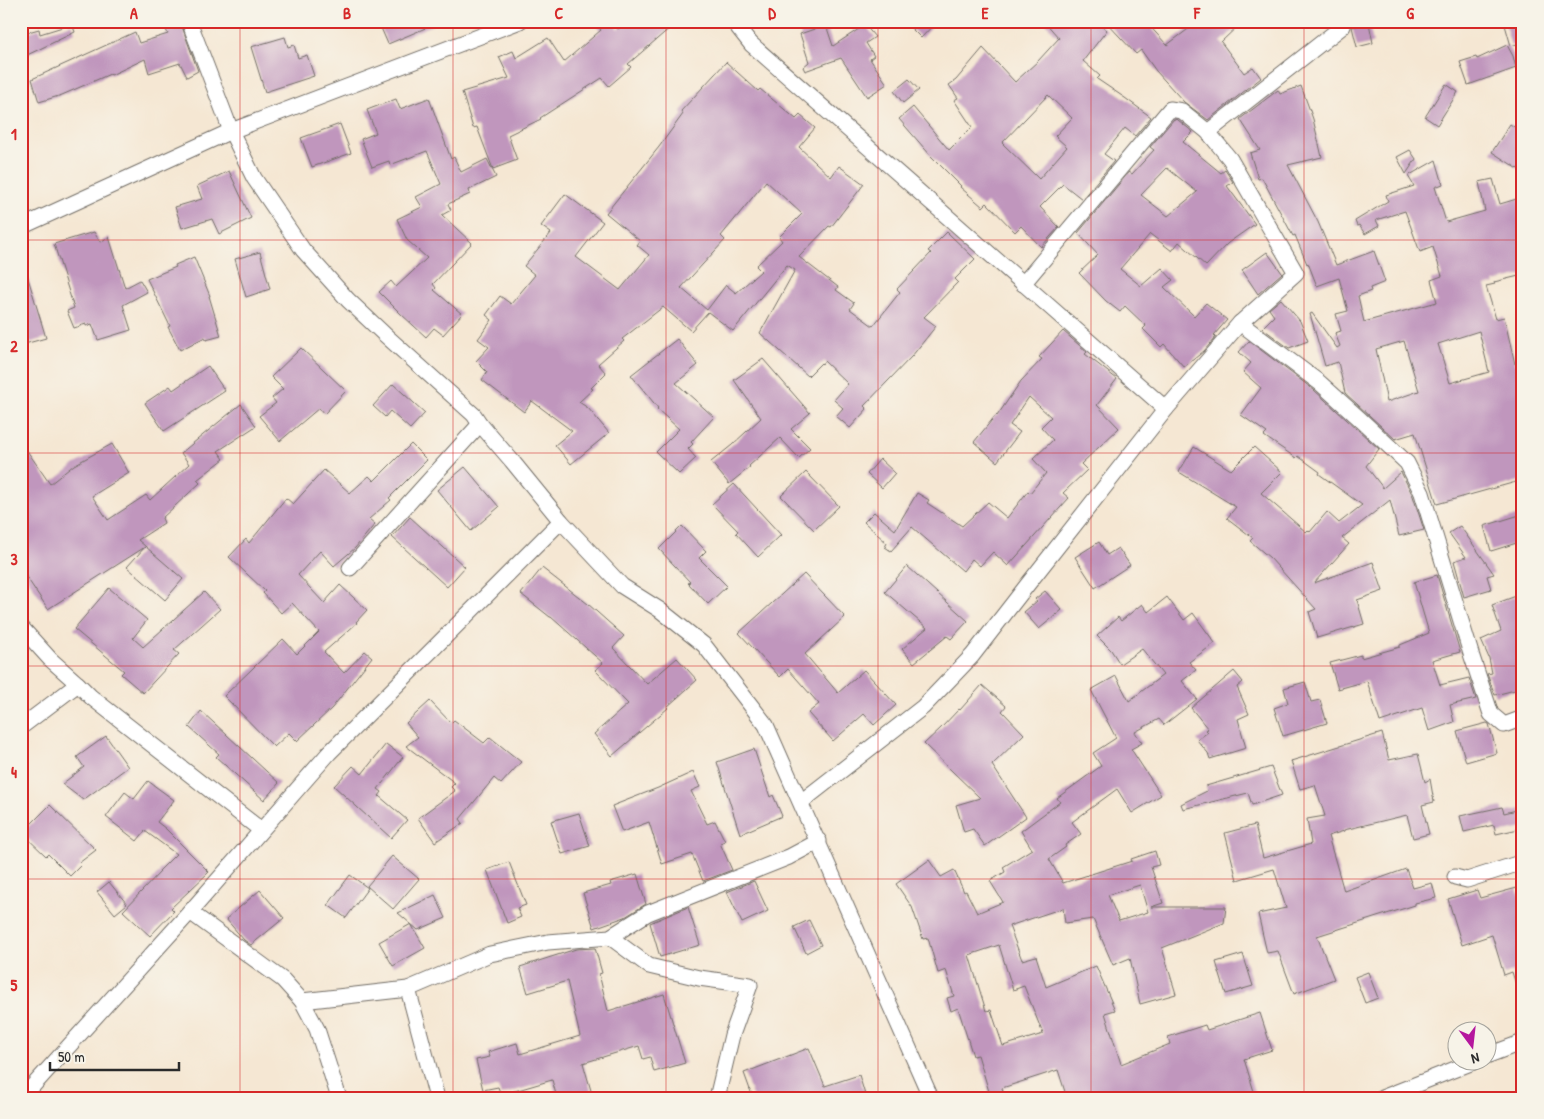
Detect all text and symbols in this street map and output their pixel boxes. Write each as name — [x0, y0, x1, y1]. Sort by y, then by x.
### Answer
text: A — [130, 2, 138, 24]
text: B — [343, 2, 351, 24]
text: C — [555, 2, 564, 24]
text: D — [768, 2, 776, 24]
text: E — [981, 2, 989, 24]
text: F — [1193, 2, 1201, 24]
text: G — [1406, 2, 1414, 24]
text: 1 — [11, 123, 17, 145]
text: 2 — [10, 335, 18, 357]
text: 3 — [10, 548, 18, 570]
text: 4 — [11, 761, 17, 783]
text: 5 — [11, 974, 18, 996]
north arrow — [1446, 1022, 1496, 1072]
scale bar — [50, 1039, 179, 1071]
text: 50 m — [58, 1046, 85, 1067]
text: N — [1469, 1049, 1482, 1069]

